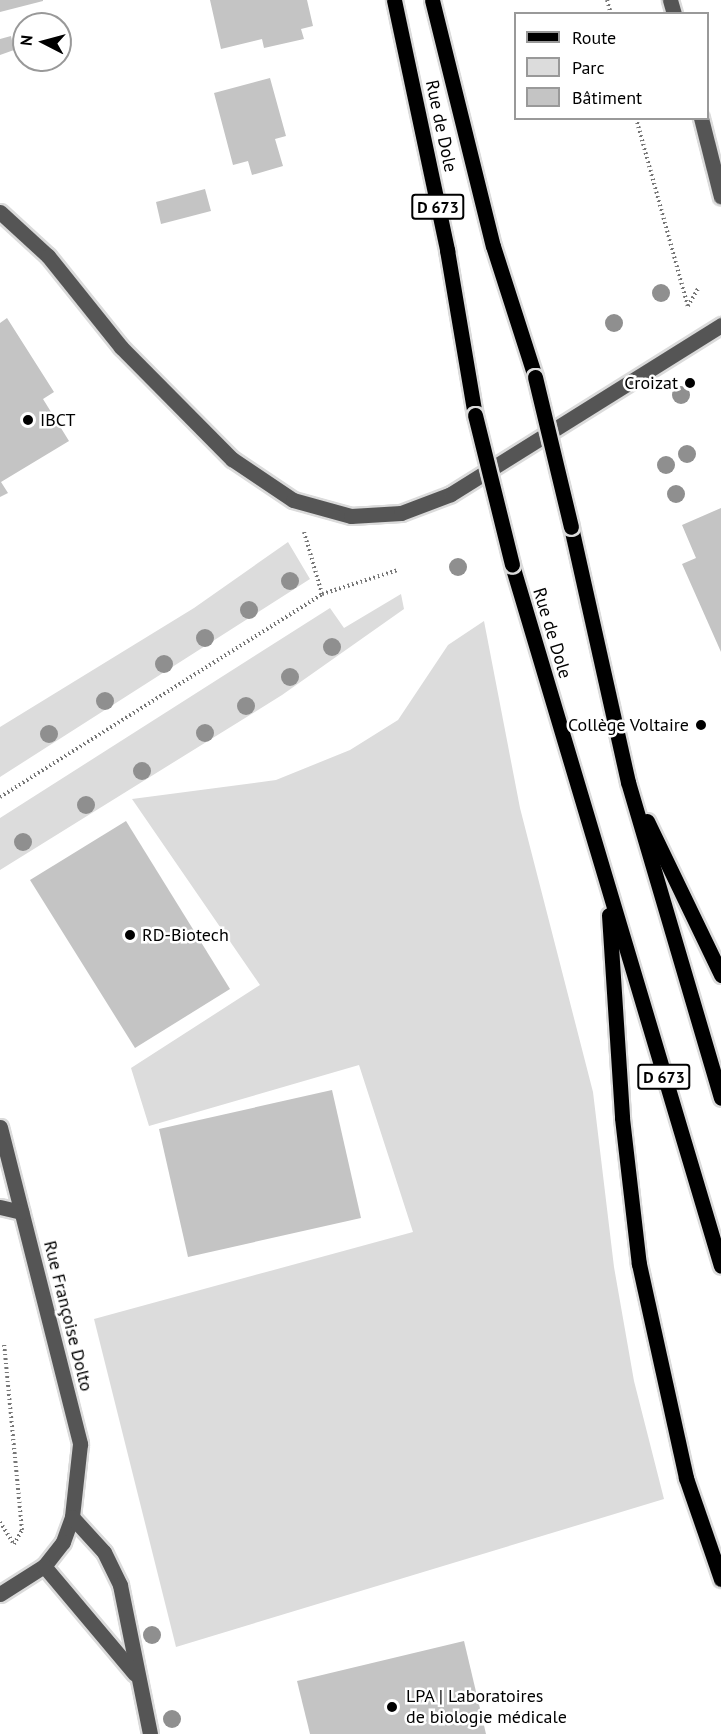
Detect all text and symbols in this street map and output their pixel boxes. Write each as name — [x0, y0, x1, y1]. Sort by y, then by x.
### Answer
north arrow — [12, 12, 72, 72]
legend — [514, 12, 709, 120]
text: Route — [572, 26, 616, 49]
text: N — [16, 34, 37, 47]
text: Parc — [572, 56, 605, 79]
street label: Rue de Dole — [421, 78, 461, 174]
text: Bâtiment — [572, 86, 642, 109]
road number: D 673 — [411, 194, 465, 220]
place label: Croizat — [624, 372, 678, 394]
marker: Croizat — [683, 376, 697, 390]
place label: IBCT — [40, 409, 76, 431]
marker: IBCT — [21, 413, 35, 427]
street label: Rue de Dole — [528, 585, 576, 681]
place label: Collège Voltaire — [567, 714, 689, 736]
marker: Collège Voltaire — [694, 718, 708, 732]
place label: RD-Biotech — [142, 924, 229, 946]
marker: RD-Biotech — [123, 928, 137, 942]
road number: D 673 — [637, 1064, 691, 1090]
street label: Rue Françoise Dolto — [39, 1239, 97, 1393]
place label: LPA | Laboratoires de biologie médicale — [406, 1686, 567, 1728]
marker: LPA | Laboratoires de biologie médicale — [383, 1698, 401, 1716]

